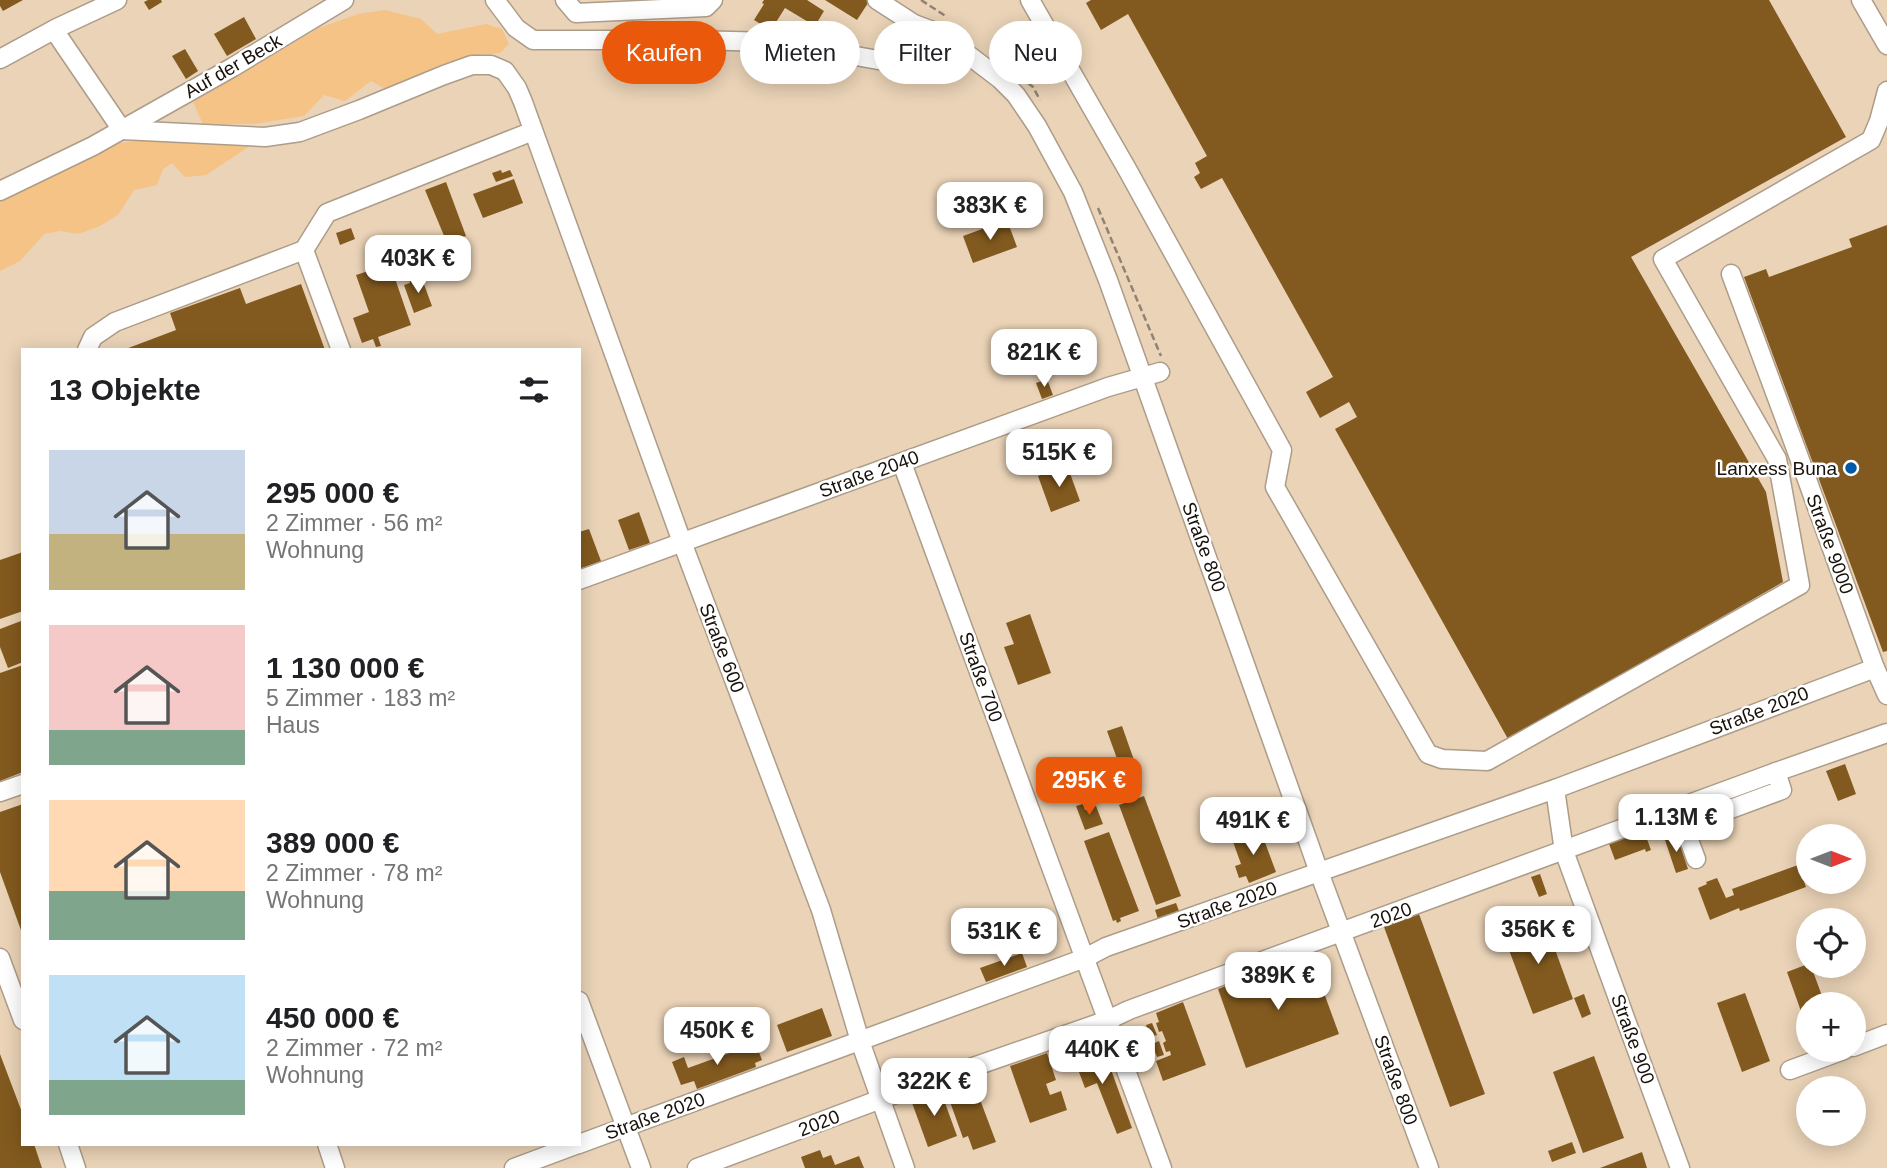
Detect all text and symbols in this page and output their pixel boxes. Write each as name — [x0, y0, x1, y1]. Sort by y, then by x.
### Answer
chip: Kaufen — [602, 21, 726, 84]
chip: Mieten — [740, 21, 860, 84]
chip: Filter — [874, 21, 975, 84]
chip: Neu — [989, 21, 1082, 84]
street label: Auf der Beck — [181, 29, 286, 102]
pin: 383K € — [933, 182, 1047, 242]
text: 383K € — [953, 192, 1027, 218]
pin: 403K € — [361, 236, 475, 295]
text: 403K € — [381, 245, 455, 271]
pin: 821K € — [987, 330, 1101, 389]
text: 821K € — [1007, 339, 1081, 365]
icon: filters — [515, 371, 553, 409]
text: 13 Objekte — [49, 373, 201, 406]
pin: 515K € — [1002, 430, 1116, 489]
text: 515K € — [1022, 439, 1096, 465]
street label: Straße 2040 — [816, 446, 922, 502]
place label: Lanxess Buna — [1717, 458, 1837, 479]
marker: Lanxess Buna — [1843, 460, 1859, 476]
text: 295 000 € — [266, 476, 399, 509]
icon: home — [105, 478, 189, 562]
street label: Straße 9000 — [1802, 491, 1858, 597]
street label: Straße 800 — [1178, 499, 1230, 595]
text: 2 Zimmer · 56 m² — [266, 510, 442, 536]
text: Wohnung — [266, 537, 364, 563]
street label: Straße 600 — [695, 600, 749, 696]
street label: Straße 700 — [955, 629, 1007, 725]
text: 1 130 000 € — [266, 651, 424, 684]
icon: home — [105, 653, 189, 737]
street label: Straße 2020 — [1706, 682, 1812, 740]
text: 5 Zimmer · 183 m² — [266, 685, 455, 711]
text: Haus — [266, 712, 320, 738]
pin: 295K € — [1032, 758, 1146, 817]
text: 295K € — [1052, 767, 1126, 793]
pin: 1.13M € — [1611, 794, 1741, 854]
pin: 491K € — [1196, 798, 1310, 857]
text: 1.13M € — [1634, 804, 1718, 830]
text: 491K € — [1216, 807, 1290, 833]
north arrow — [1796, 824, 1866, 894]
map controls — [1796, 824, 1866, 1146]
text: 389 000 € — [266, 826, 399, 859]
icon: home — [105, 828, 189, 912]
text: 2 Zimmer · 78 m² — [266, 860, 442, 886]
street label: Straße 2020 — [1174, 877, 1280, 933]
text: Wohnung — [266, 887, 364, 913]
street label: 2020 — [1368, 898, 1414, 932]
pin: 356K € — [1481, 906, 1595, 966]
pin: 531K € — [947, 908, 1061, 968]
button: locate — [1796, 908, 1866, 978]
text: 356K € — [1501, 916, 1575, 942]
text: 531K € — [967, 918, 1041, 944]
pin: 389K € — [1221, 953, 1335, 1012]
text: 389K € — [1241, 962, 1315, 988]
street label: Straße 900 — [1607, 991, 1659, 1087]
button: + — [1796, 992, 1866, 1062]
text: 450 000 € — [266, 1001, 399, 1034]
icon: home — [105, 1003, 189, 1087]
pin: 450K € — [660, 1007, 774, 1067]
text: 450K € — [680, 1017, 754, 1043]
pin: 440K € — [1045, 1026, 1159, 1086]
street label: Straße 800 — [1370, 1032, 1422, 1128]
text: 2 Zimmer · 72 m² — [266, 1035, 442, 1061]
text: 440K € — [1065, 1036, 1139, 1062]
pin: 322K € — [877, 1058, 991, 1118]
text: Wohnung — [266, 1062, 364, 1088]
text: 322K € — [897, 1068, 971, 1094]
button: − — [1796, 1076, 1866, 1146]
street label: Straße 2020 — [602, 1088, 708, 1144]
street label: 2020 — [796, 1106, 842, 1140]

